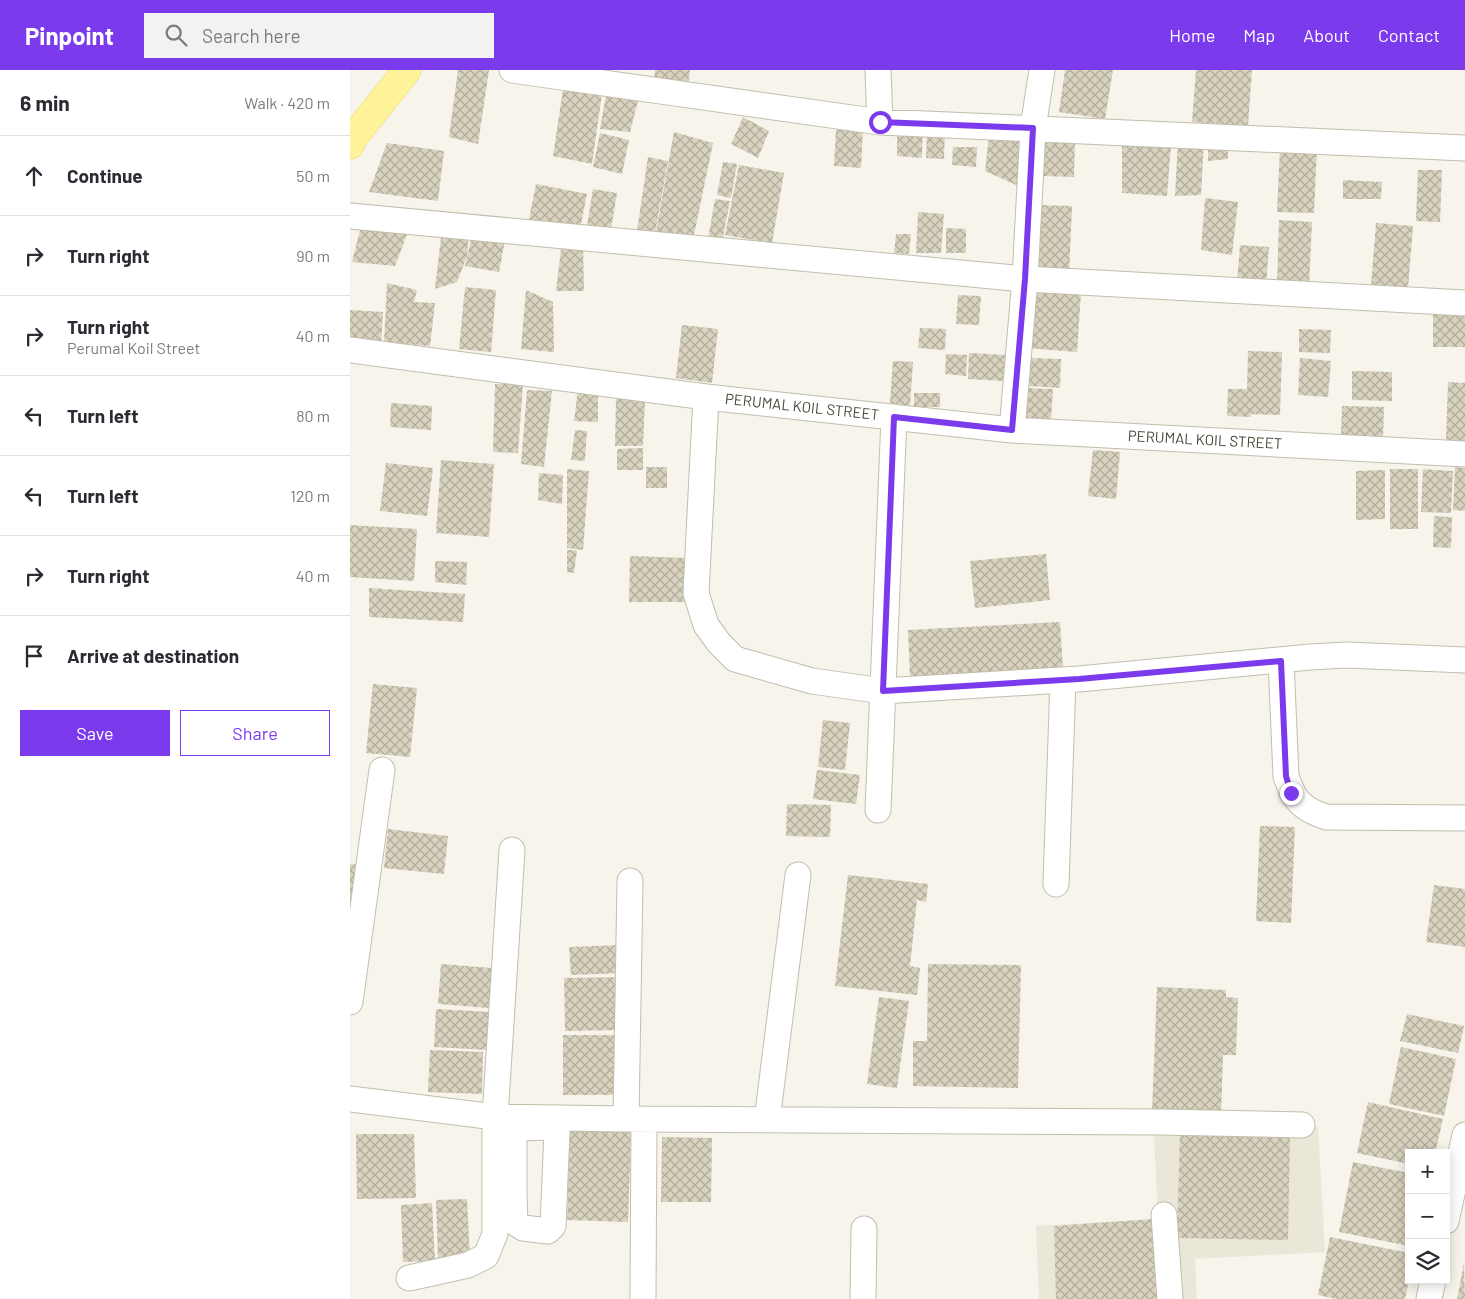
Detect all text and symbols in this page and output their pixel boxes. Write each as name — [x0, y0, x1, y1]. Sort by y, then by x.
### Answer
search box — [144, 13, 494, 58]
text: Pinpoint — [25, 21, 114, 50]
icon: search — [162, 21, 190, 49]
text: Search here — [202, 24, 301, 47]
text: Home — [1169, 24, 1215, 46]
text: Map — [1243, 24, 1275, 46]
text: About — [1303, 24, 1350, 46]
text: Contact — [1378, 24, 1440, 46]
text: 6 min — [20, 90, 70, 115]
text: Walk · 420 m — [244, 93, 330, 112]
route start — [869, 111, 892, 134]
icon: ahead — [20, 162, 48, 190]
text: Continue — [67, 164, 143, 187]
text: 50 m — [296, 166, 330, 185]
icon: right — [20, 242, 48, 270]
text: Turn right — [67, 244, 149, 267]
text: 90 m — [296, 246, 330, 265]
text: Turn right — [67, 315, 149, 338]
icon: right — [20, 322, 48, 350]
text: 40 m — [296, 326, 330, 345]
text: Perumal Koil Street — [67, 338, 200, 357]
street label: PERUMAL KOIL STREET — [724, 389, 880, 423]
icon: left — [20, 402, 48, 430]
text: Turn left — [67, 404, 138, 427]
text: 80 m — [296, 406, 330, 425]
street label: PERUMAL KOIL STREET — [1127, 426, 1283, 452]
icon: left — [20, 482, 48, 510]
text: Turn left — [67, 484, 138, 507]
text: 120 m — [290, 486, 330, 505]
icon: right — [20, 562, 48, 590]
text: Turn right — [67, 564, 149, 587]
text: 40 m — [296, 566, 330, 585]
icon: arrive — [20, 642, 48, 670]
text: Arrive at destination — [67, 644, 239, 667]
button: Save — [20, 710, 170, 756]
button: Share — [180, 710, 330, 756]
route end — [1280, 782, 1303, 805]
map controls — [1405, 1149, 1450, 1284]
button: + — [1405, 1149, 1450, 1194]
button: − — [1405, 1194, 1450, 1239]
button: layers — [1405, 1239, 1450, 1284]

